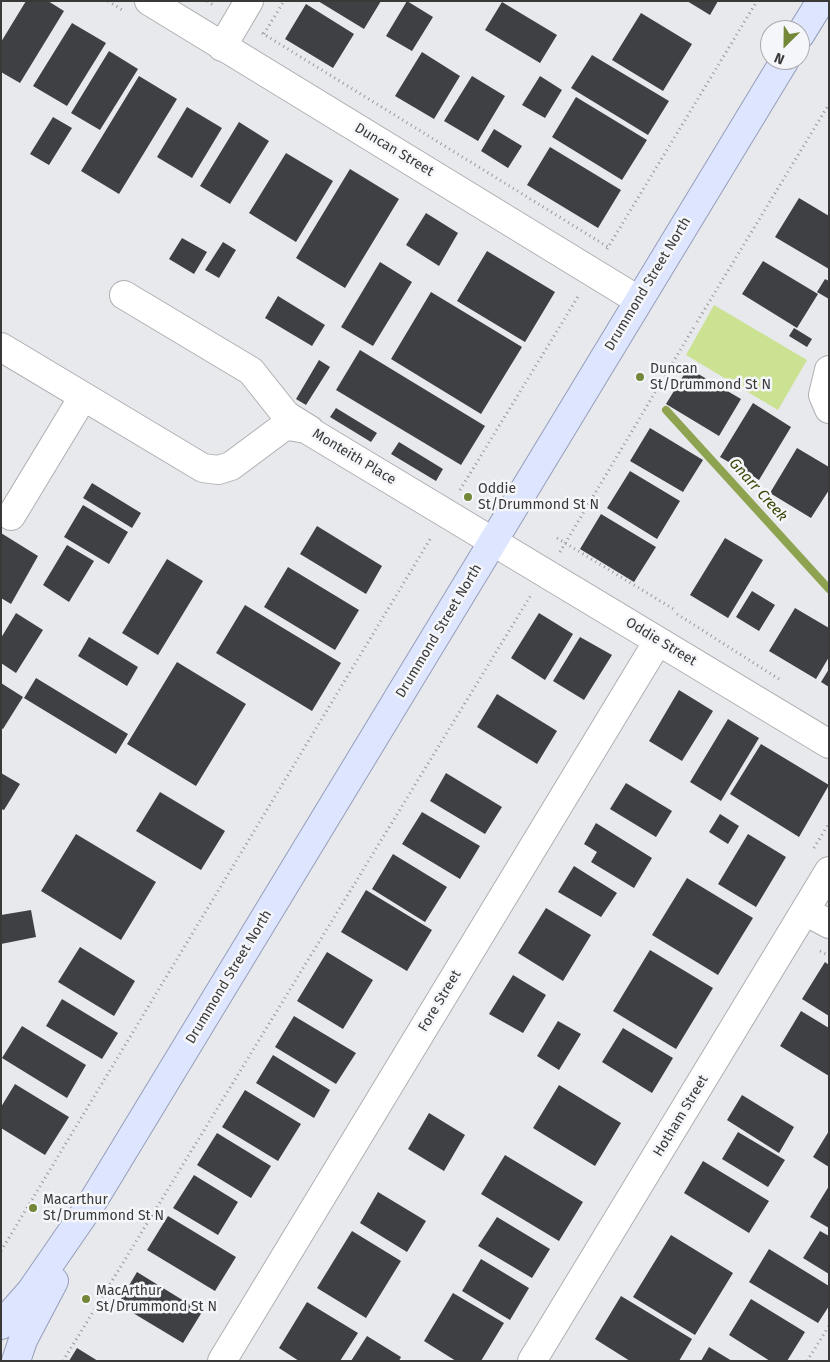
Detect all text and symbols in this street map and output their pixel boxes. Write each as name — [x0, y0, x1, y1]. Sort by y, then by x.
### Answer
north arrow — [760, 20, 810, 70]
text: N — [772, 49, 787, 68]
street label: Duncan Street — [351, 120, 437, 180]
street label: Drummond Street North — [601, 214, 695, 354]
place label: Duncan St/Drummond St N — [650, 361, 771, 394]
marker: Duncan St/Drummond St N — [634, 371, 646, 383]
street label: Monteith Place — [309, 426, 399, 488]
water label: Gnarr Creek — [725, 455, 791, 525]
place label: Oddie St/Drummond St N — [478, 481, 599, 514]
marker: Oddie St/Drummond St N — [462, 491, 474, 503]
street label: Drummond Street North — [392, 561, 486, 701]
street label: Oddie Street — [623, 614, 699, 670]
street label: Drummond Street North — [182, 907, 276, 1047]
street label: Fore Street — [415, 967, 465, 1035]
street label: Hotham Street — [650, 1072, 712, 1160]
place label: Macarthur St/Drummond St N — [43, 1192, 164, 1224]
marker: Macarthur St/Drummond St N — [27, 1202, 39, 1214]
place label: MacArthur St/Drummond St N — [96, 1283, 217, 1315]
marker: MacArthur St/Drummond St N — [80, 1293, 92, 1305]

